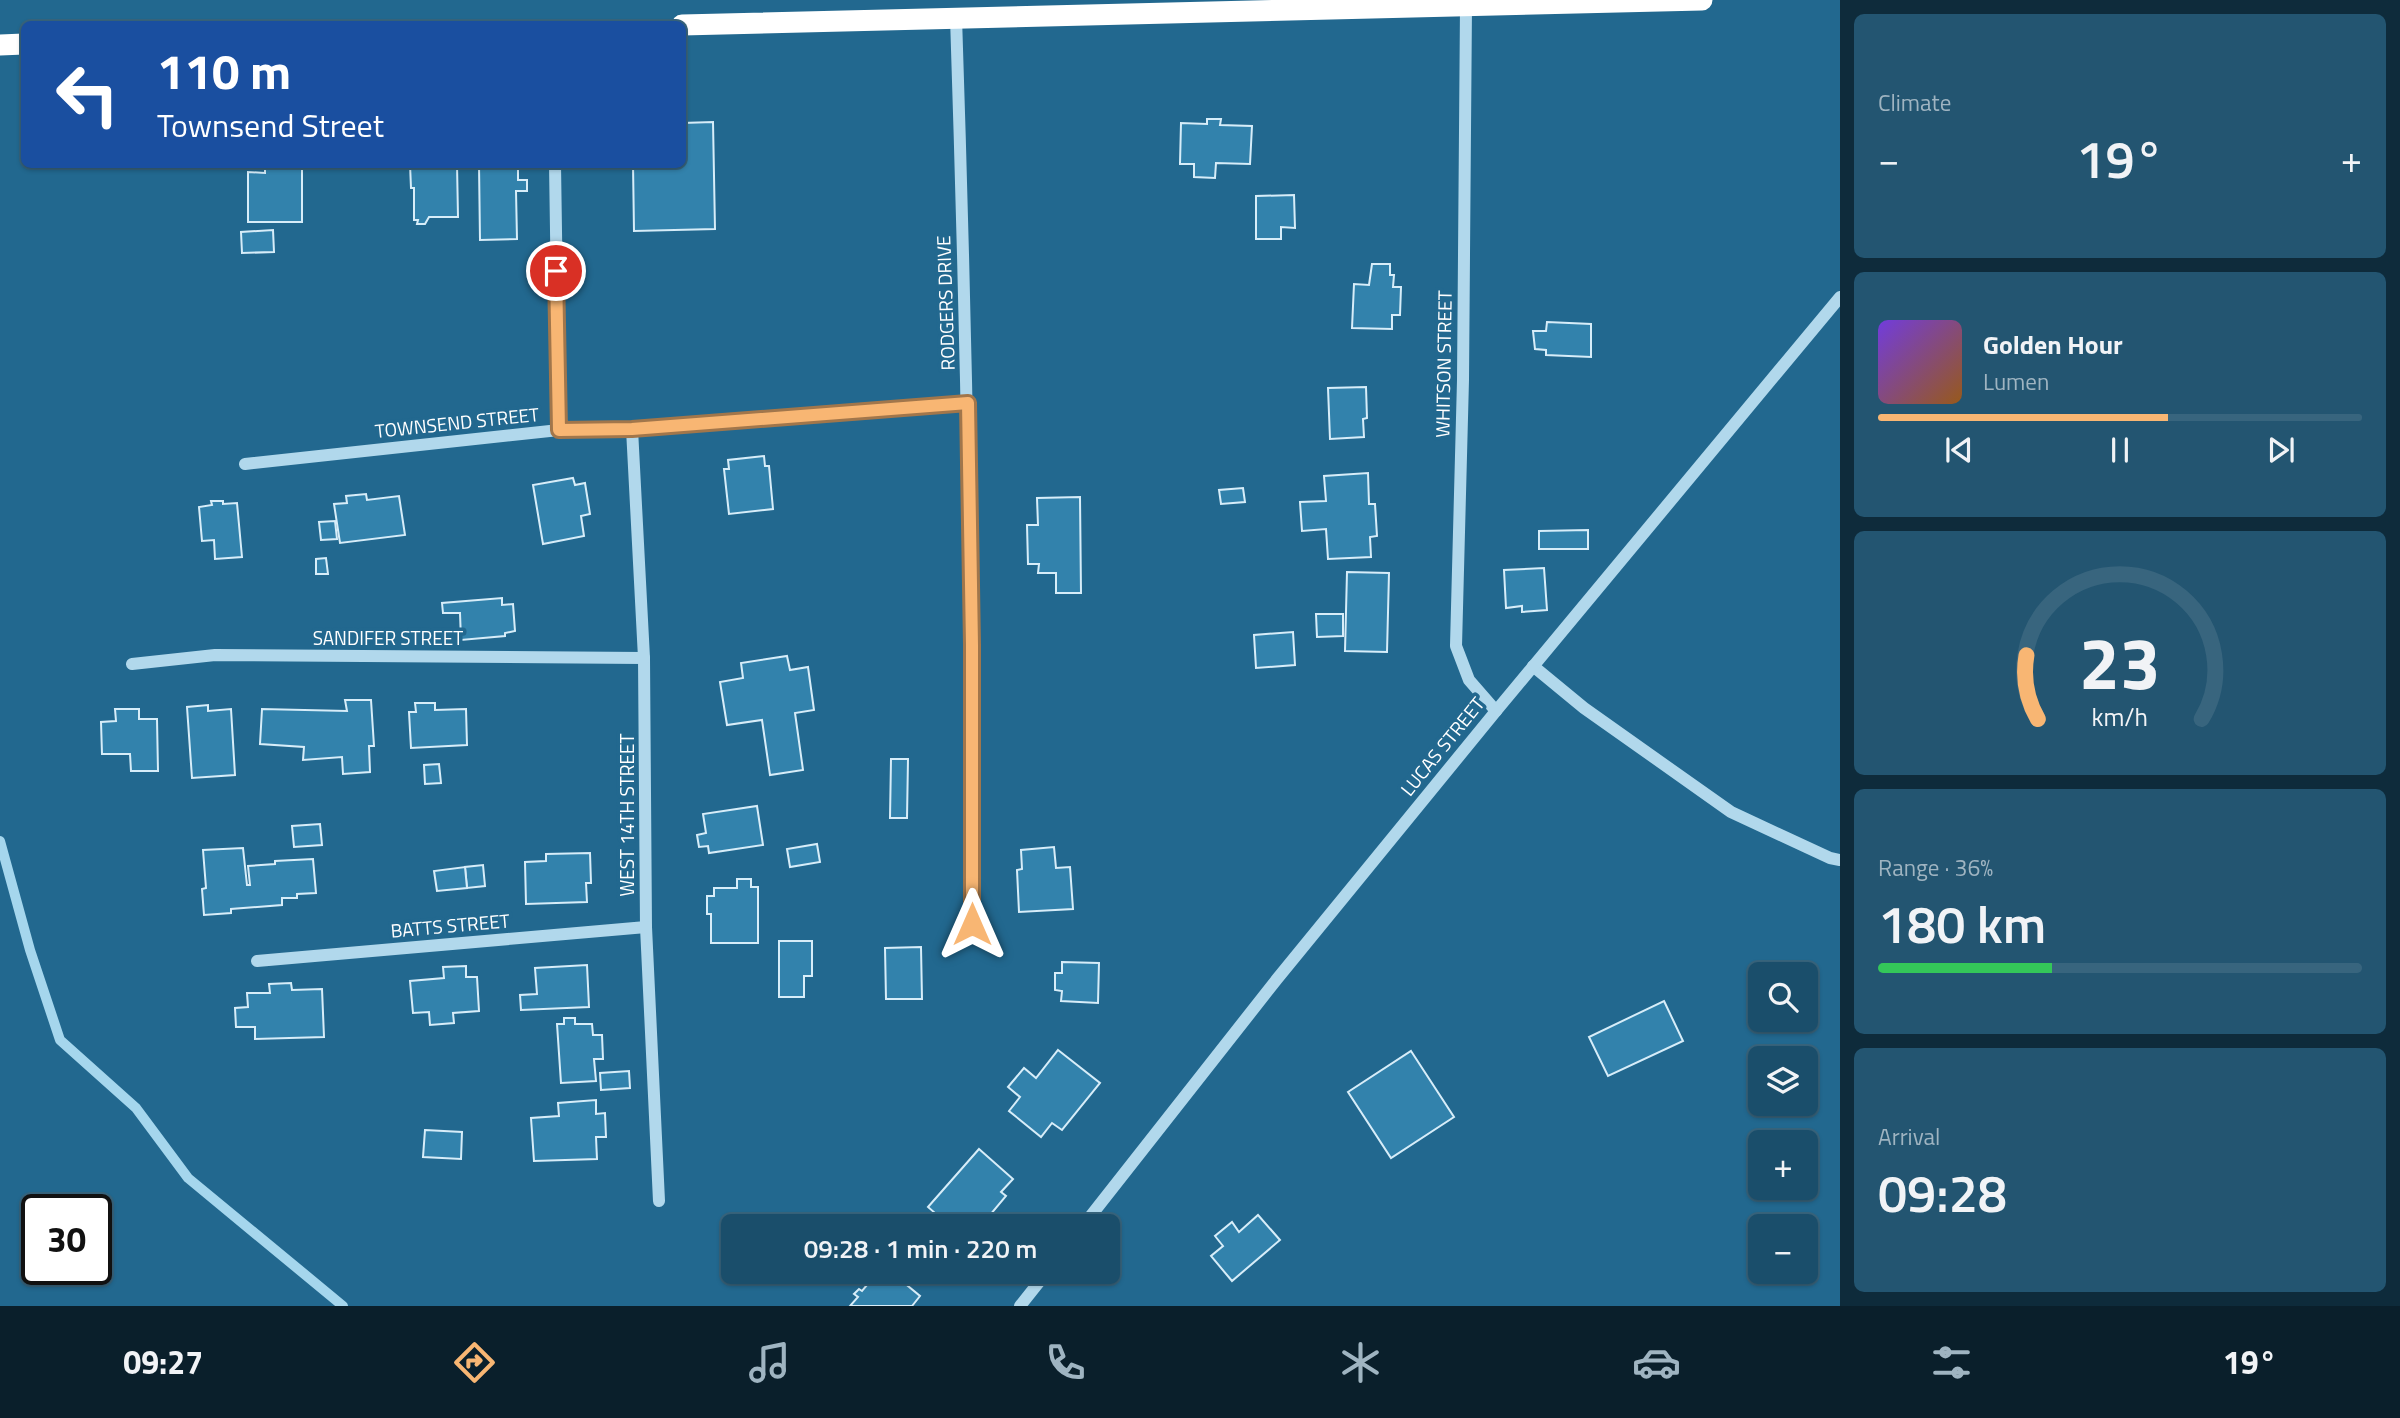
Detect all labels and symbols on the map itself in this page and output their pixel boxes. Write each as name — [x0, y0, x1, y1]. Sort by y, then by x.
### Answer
street label: RODGERS DRIVE — [928, 235, 962, 371]
pin — [526, 241, 586, 301]
street label: WHITSON STREET — [1427, 290, 1459, 438]
street label: TOWNSEND STREET — [373, 399, 541, 445]
street label: SANDIFER STREET — [313, 623, 463, 652]
street label: LUCAS STREET — [1393, 690, 1491, 802]
street label: WEST 14TH STREET — [612, 733, 641, 897]
position arrow — [935, 887, 1009, 961]
street label: BATTS STREET — [389, 905, 511, 945]
speed limit sign: 30 — [21, 1194, 112, 1285]

